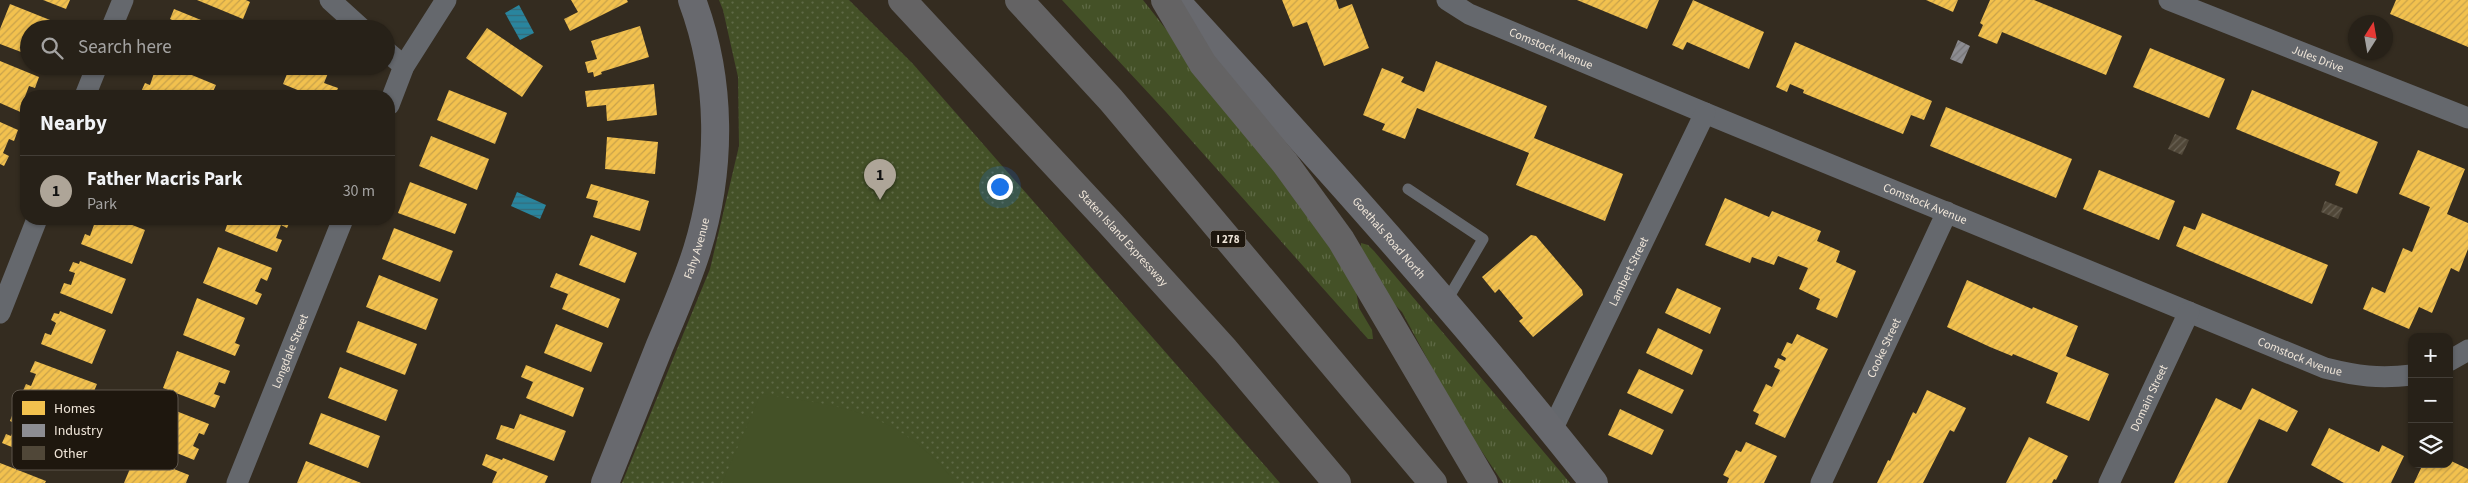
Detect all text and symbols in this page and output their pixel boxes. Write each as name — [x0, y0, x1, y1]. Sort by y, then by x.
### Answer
north arrow — [2348, 15, 2393, 60]
search box — [20, 20, 395, 75]
street label: Comstock Avenue — [1506, 24, 1595, 74]
icon: search — [38, 34, 66, 62]
text: Search here — [78, 34, 172, 61]
street label: Jules Drive — [2289, 41, 2346, 77]
text: Nearby — [40, 108, 107, 138]
pin: 1 — [864, 159, 896, 200]
text: Father Macris Park — [87, 166, 242, 193]
your location — [987, 174, 1013, 200]
street label: Comstock Avenue — [1880, 179, 1970, 229]
text: 1 — [52, 180, 60, 202]
text: 30 m — [343, 180, 375, 202]
street label: Staten Island Expressway — [1074, 186, 1172, 291]
text: Park — [87, 193, 117, 215]
street label: Goethals Road North — [1348, 193, 1429, 283]
street label: Fahy Avenue — [680, 216, 714, 282]
road number: I 278 — [1210, 230, 1246, 248]
street label: Lambert Street — [1605, 234, 1653, 309]
street label: Longdale Street — [268, 312, 313, 391]
street label: Cooke Street — [1863, 315, 1905, 381]
street label: Comstock Avenue — [2255, 333, 2344, 381]
map controls — [2408, 333, 2453, 468]
button: + — [2408, 333, 2453, 378]
street label: Domain Street — [2126, 362, 2172, 434]
button: − — [2408, 378, 2453, 423]
legend — [12, 390, 178, 470]
text: Homes — [54, 399, 95, 419]
text: Industry — [54, 421, 103, 441]
button: layers — [2408, 423, 2453, 468]
text: Other — [54, 444, 88, 464]

